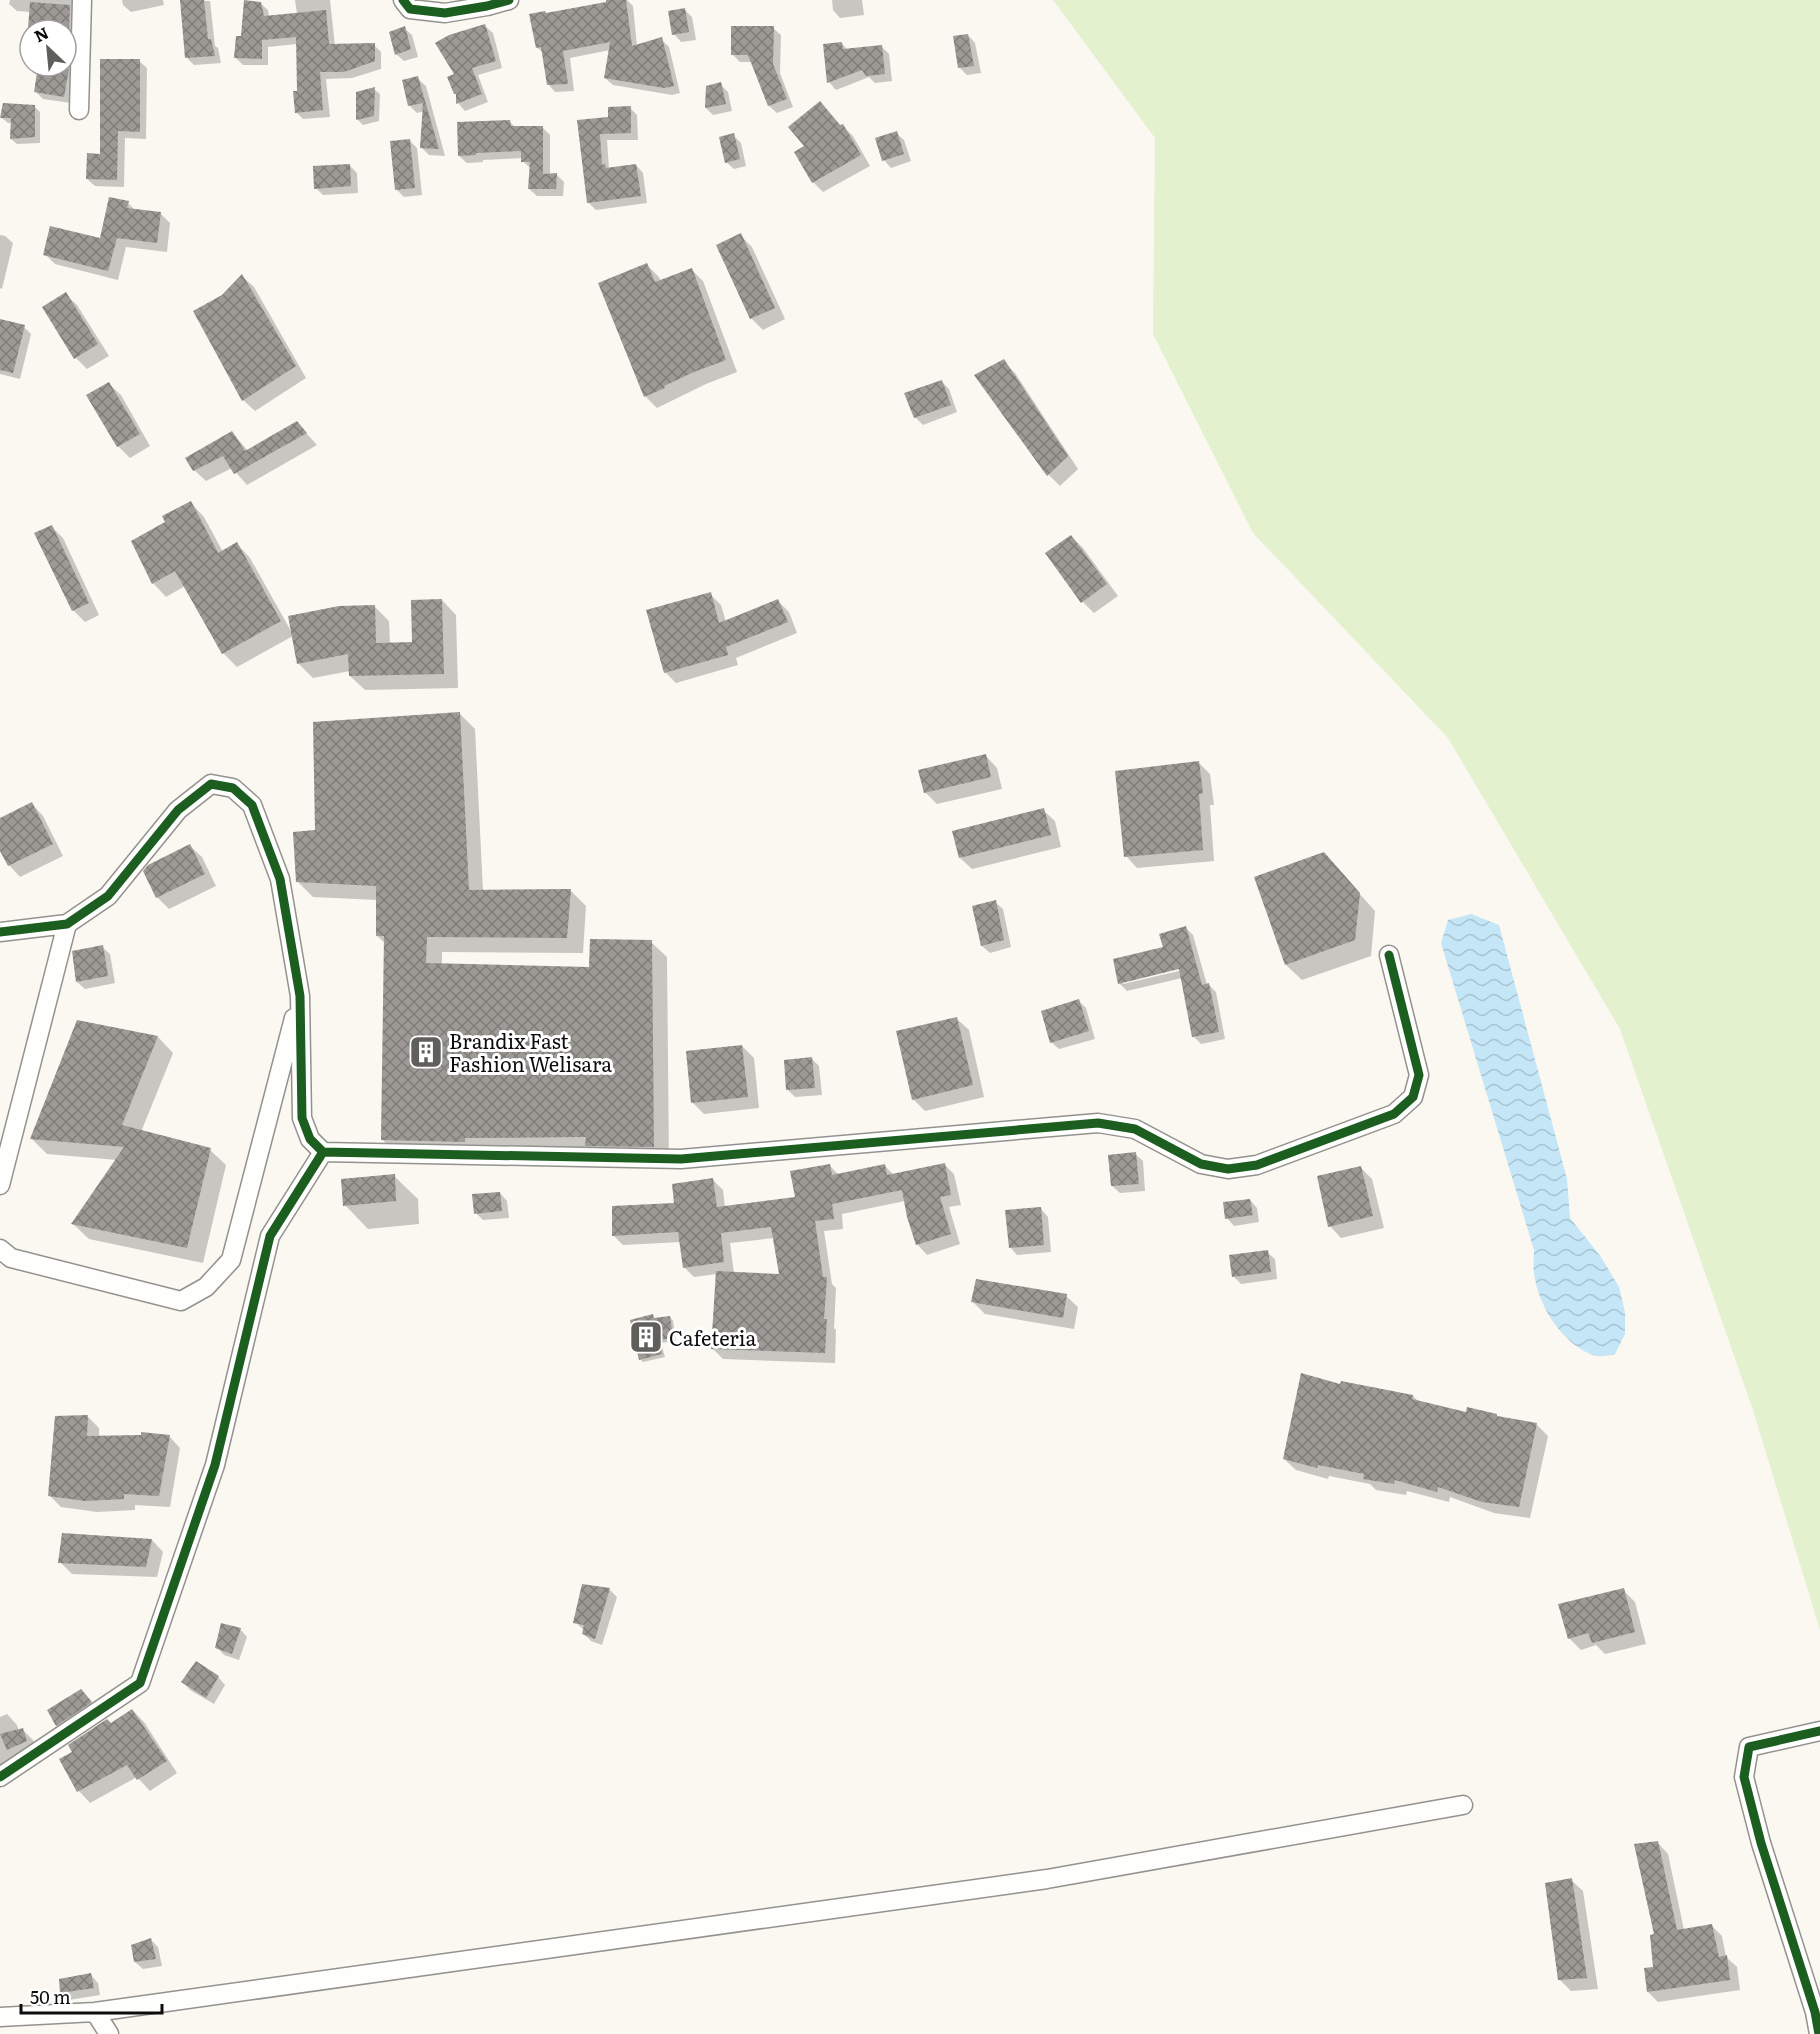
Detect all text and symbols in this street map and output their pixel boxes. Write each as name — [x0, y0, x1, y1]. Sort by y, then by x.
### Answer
north arrow — [18, 18, 78, 78]
text: N — [30, 20, 52, 47]
place label: Brandix Fast Fashion Welisara — [449, 1025, 612, 1078]
building icon: Brandix Fast Fashion Welisara — [408, 1034, 444, 1070]
building icon: Cafeteria — [628, 1319, 664, 1355]
place label: Cafeteria — [669, 1322, 756, 1352]
scale bar — [21, 1977, 162, 2015]
text: 50 m — [30, 1983, 71, 2010]

